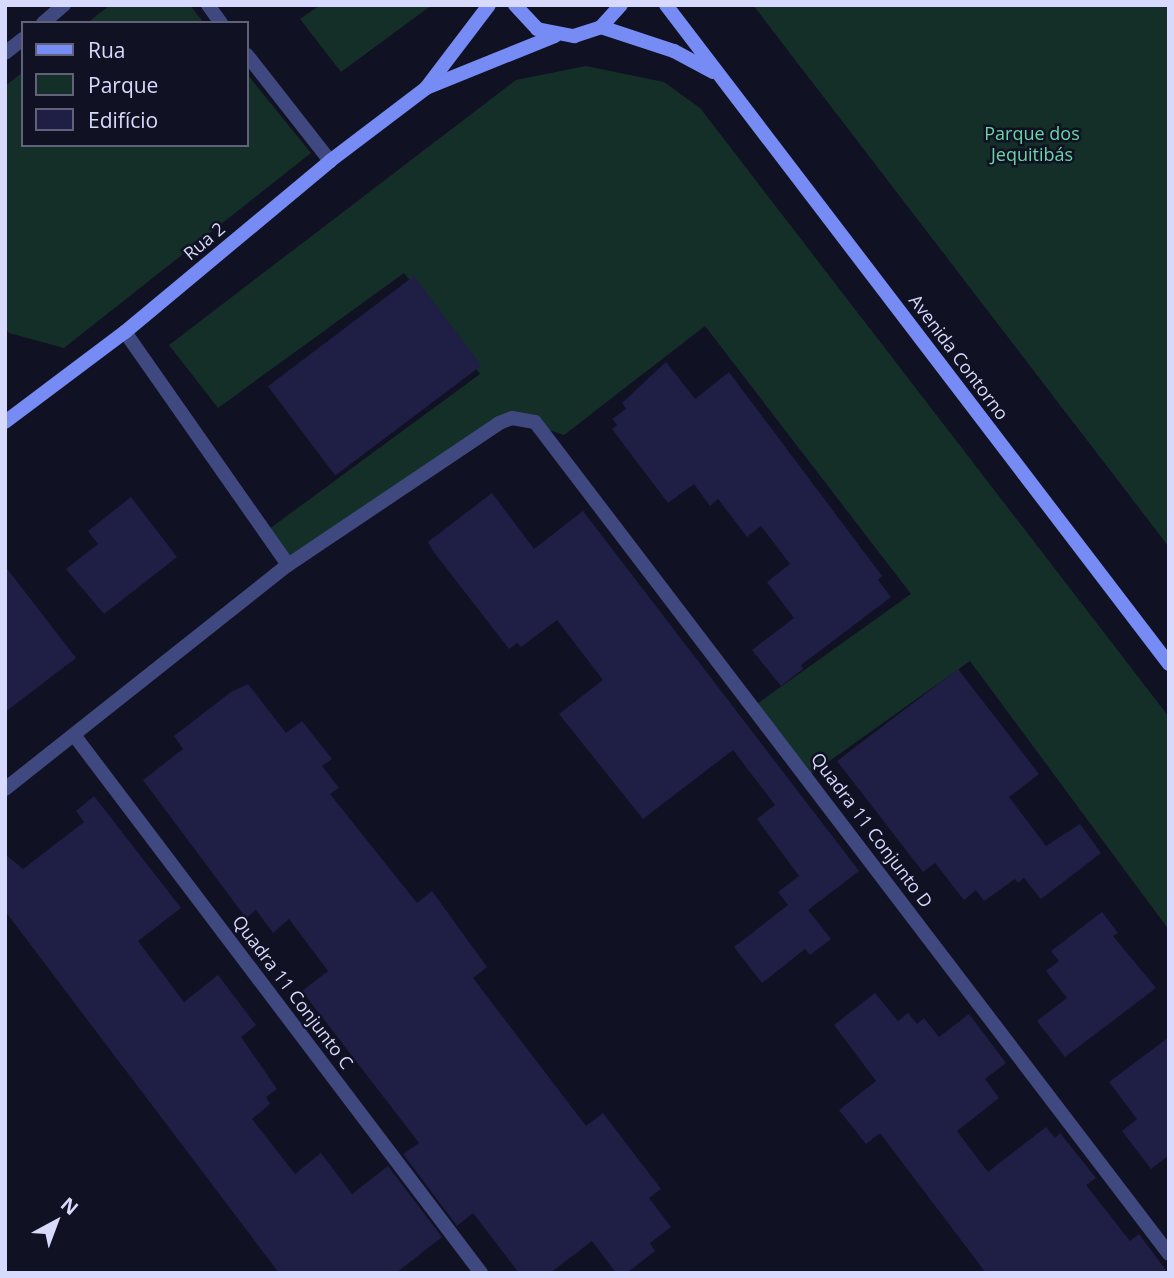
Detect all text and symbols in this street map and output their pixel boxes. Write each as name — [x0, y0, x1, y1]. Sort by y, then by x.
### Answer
legend — [21, 21, 248, 147]
text: Rua — [88, 36, 126, 64]
text: Parque — [88, 71, 158, 99]
text: Edifício — [88, 106, 158, 134]
park label: Parque dos Jequitibás — [984, 123, 1080, 166]
street label: Rua 2 — [179, 218, 229, 264]
street label: Avenida Contorno — [905, 290, 1013, 424]
street label: Quadra 11 Conjunto D — [807, 748, 937, 912]
street label: Quadra 11 Conjunto C — [228, 911, 358, 1073]
north arrow — [21, 1187, 91, 1257]
text: N — [55, 1191, 84, 1221]

